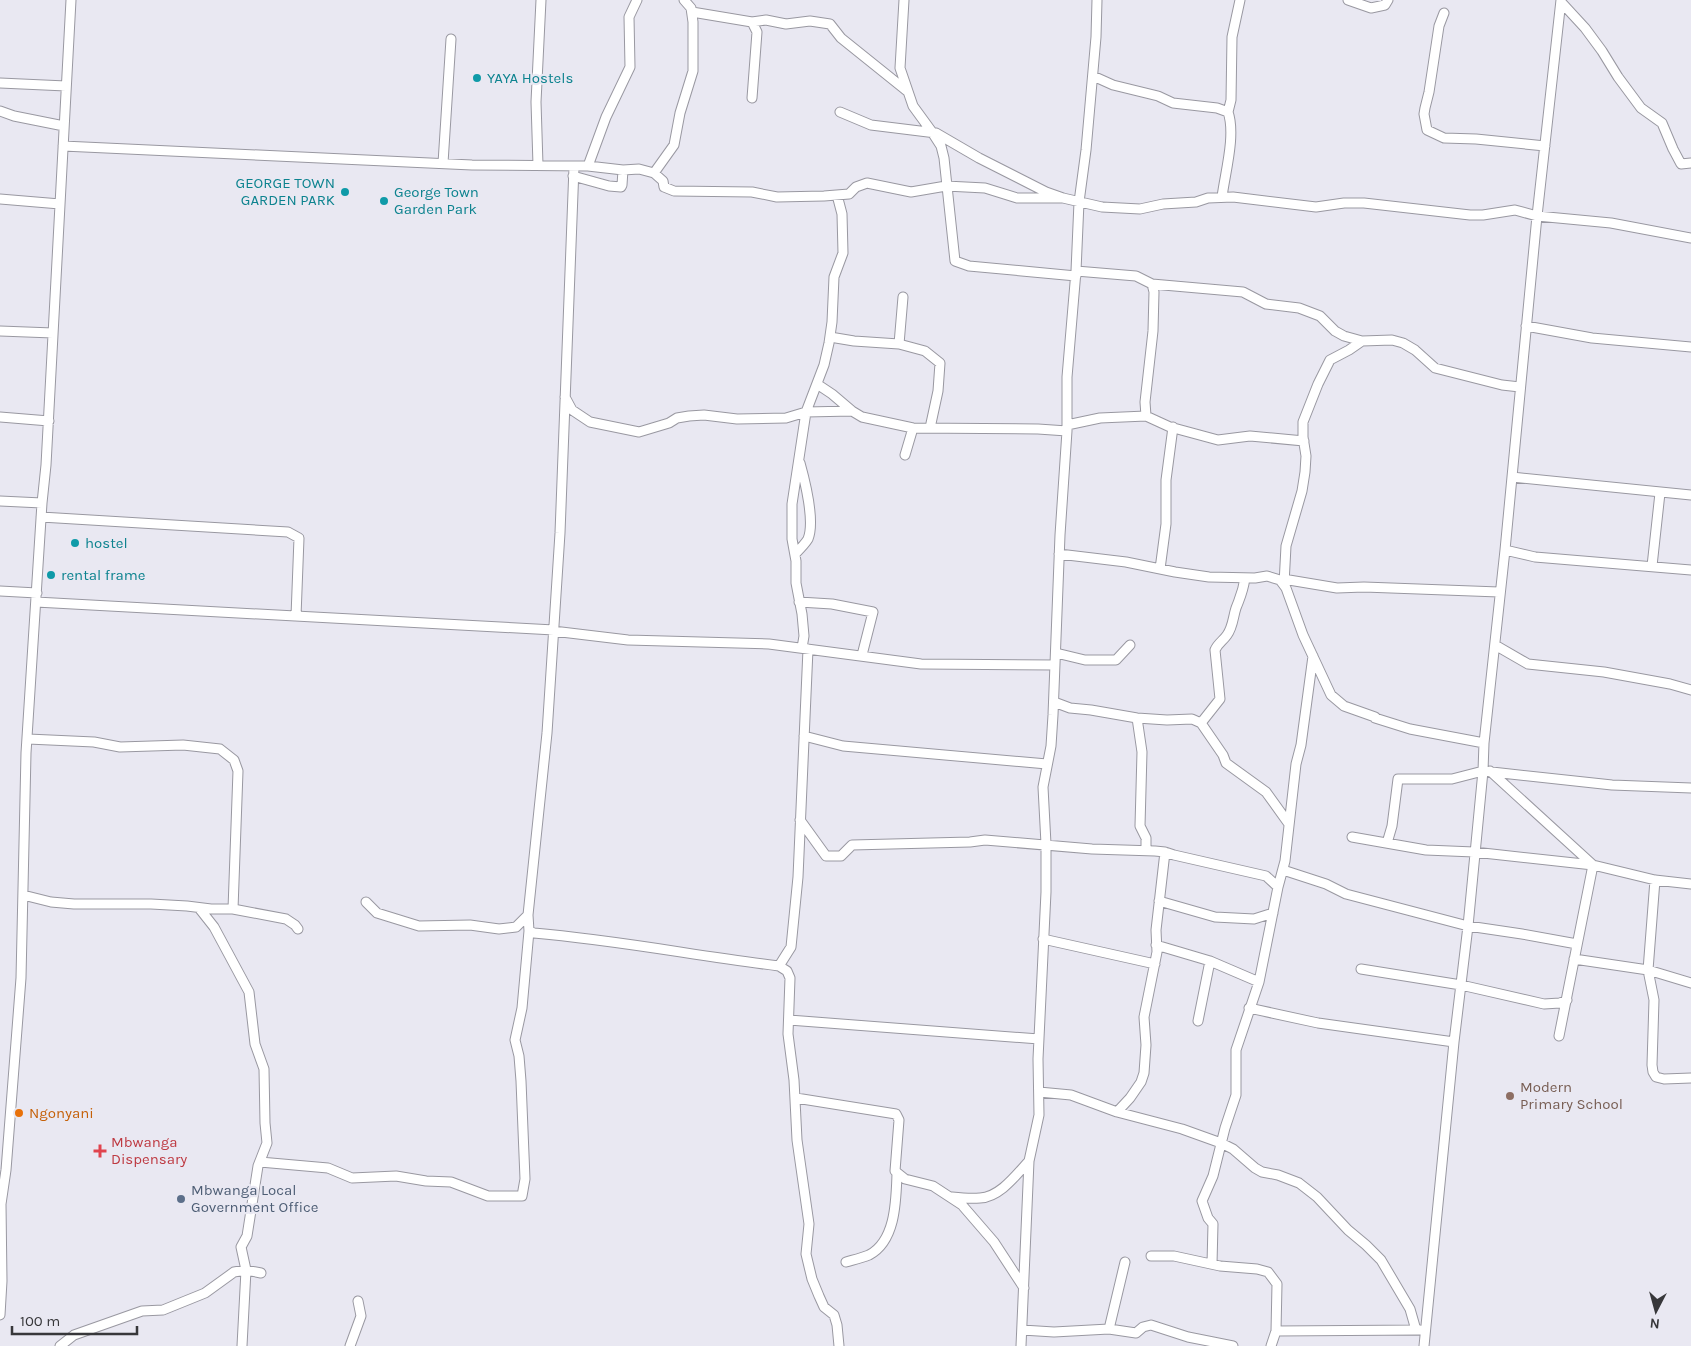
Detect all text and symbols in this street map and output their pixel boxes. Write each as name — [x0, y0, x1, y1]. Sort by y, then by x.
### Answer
place label: YAYA Hostels — [487, 69, 573, 87]
marker: YAYA Hostels — [471, 72, 483, 84]
place label: GEORGE TOWN GARDEN PARK — [236, 174, 335, 209]
place label: George Town Garden Park — [394, 183, 479, 218]
marker: GEORGE TOWN GARDEN PARK — [339, 186, 351, 198]
marker: George Town Garden Park — [378, 195, 390, 207]
place label: hostel — [85, 534, 128, 552]
marker: hostel — [69, 537, 81, 549]
place label: rental frame — [61, 566, 145, 584]
marker: rental frame — [45, 569, 57, 581]
place label: Modern Primary School — [1520, 1078, 1623, 1113]
marker: Modern Primary School — [1504, 1090, 1516, 1102]
place label: Ngonyani — [29, 1104, 94, 1122]
marker: Ngonyani — [13, 1107, 25, 1119]
place label: Mbwanga Dispensary — [111, 1133, 187, 1168]
marker: Mbwanga Dispensary — [93, 1144, 107, 1158]
place label: Mbwanga Local Government Office — [191, 1181, 318, 1216]
marker: Mbwanga Local Government Office — [175, 1193, 187, 1205]
north arrow — [1631, 1286, 1681, 1336]
scale bar — [12, 1304, 138, 1336]
text: 100 m — [20, 1312, 60, 1330]
text: N — [1649, 1314, 1661, 1332]

